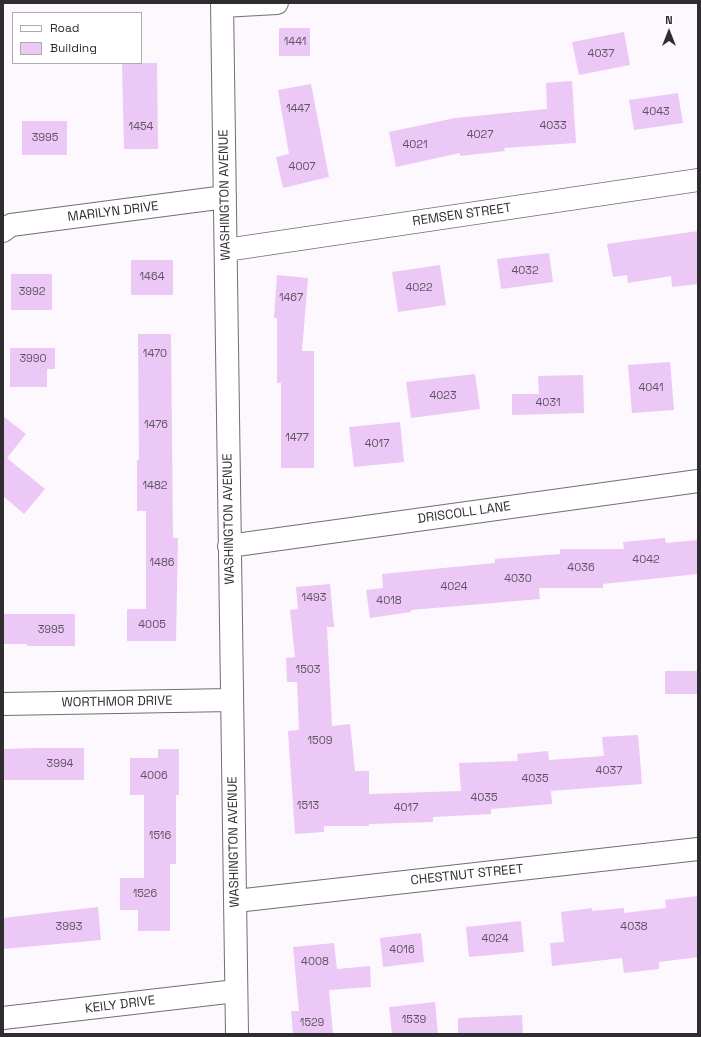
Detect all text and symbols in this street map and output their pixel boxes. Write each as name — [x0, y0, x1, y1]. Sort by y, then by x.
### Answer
legend — [12, 12, 142, 64]
north arrow — [649, 12, 689, 52]
text: N — [665, 13, 673, 27]
text: Road — [50, 20, 79, 36]
house number: 1441 — [284, 35, 306, 49]
text: Building — [50, 40, 97, 56]
house number: 4037 — [588, 47, 614, 61]
house number: 1447 — [286, 102, 310, 116]
house number: 4043 — [642, 105, 670, 119]
house number: 4033 — [539, 119, 567, 133]
house number: 1454 — [129, 120, 153, 134]
house number: 4027 — [467, 128, 493, 142]
street label: WASHINGTON AVENUE — [216, 129, 234, 261]
house number: 3995 — [32, 131, 58, 145]
house number: 4021 — [402, 138, 428, 152]
house number: 4007 — [289, 160, 315, 174]
street label: MARILYN DRIVE — [67, 199, 159, 225]
street label: REMSEN STREET — [412, 200, 512, 230]
house number: 4032 — [511, 264, 539, 278]
house number: 1464 — [139, 270, 165, 284]
house number: 4022 — [405, 281, 433, 295]
house number: 3992 — [19, 285, 45, 299]
house number: 1467 — [279, 291, 303, 305]
house number: 1470 — [143, 347, 167, 361]
house number: 3990 — [19, 352, 47, 366]
house number: 4041 — [638, 381, 664, 395]
house number: 4023 — [429, 389, 457, 403]
house number: 4031 — [535, 396, 561, 410]
house number: 1476 — [144, 418, 168, 432]
house number: 1477 — [285, 431, 309, 445]
house number: 4017 — [365, 437, 389, 451]
street label: WASHINGTON AVENUE — [220, 453, 238, 585]
house number: 1482 — [143, 479, 167, 493]
street label: DRISCOLL LANE — [416, 499, 512, 527]
house number: 4042 — [632, 553, 660, 567]
house number: 1486 — [149, 556, 175, 570]
house number: 4036 — [567, 561, 595, 575]
house number: 4030 — [504, 572, 532, 586]
house number: 4024 — [440, 580, 468, 594]
house number: 1493 — [302, 591, 326, 605]
house number: 4018 — [376, 594, 402, 608]
house number: 4005 — [138, 618, 166, 632]
house number: 3995 — [38, 623, 64, 637]
house number: 1503 — [296, 663, 320, 677]
street label: WORTHMOR DRIVE — [61, 693, 173, 711]
house number: 1509 — [308, 734, 332, 748]
house number: 3994 — [47, 757, 73, 771]
house number: 4037 — [596, 764, 622, 778]
house number: 4006 — [140, 769, 168, 783]
house number: 4035 — [521, 772, 549, 786]
street label: WASHINGTON AVENUE — [225, 776, 243, 908]
house number: 4035 — [470, 791, 498, 805]
house number: 1513 — [297, 799, 319, 813]
house number: 4017 — [394, 801, 418, 815]
house number: 1516 — [149, 829, 171, 843]
street label: CHESTNUT STREET — [410, 861, 524, 889]
house number: 1526 — [133, 887, 157, 901]
house number: 3993 — [56, 920, 82, 934]
house number: 4038 — [620, 920, 648, 934]
house number: 4024 — [481, 932, 509, 946]
house number: 4016 — [389, 943, 415, 957]
house number: 4008 — [301, 955, 329, 969]
street label: KEILY DRIVE — [84, 993, 156, 1017]
house number: 1539 — [402, 1013, 426, 1027]
house number: 1529 — [300, 1016, 324, 1030]

